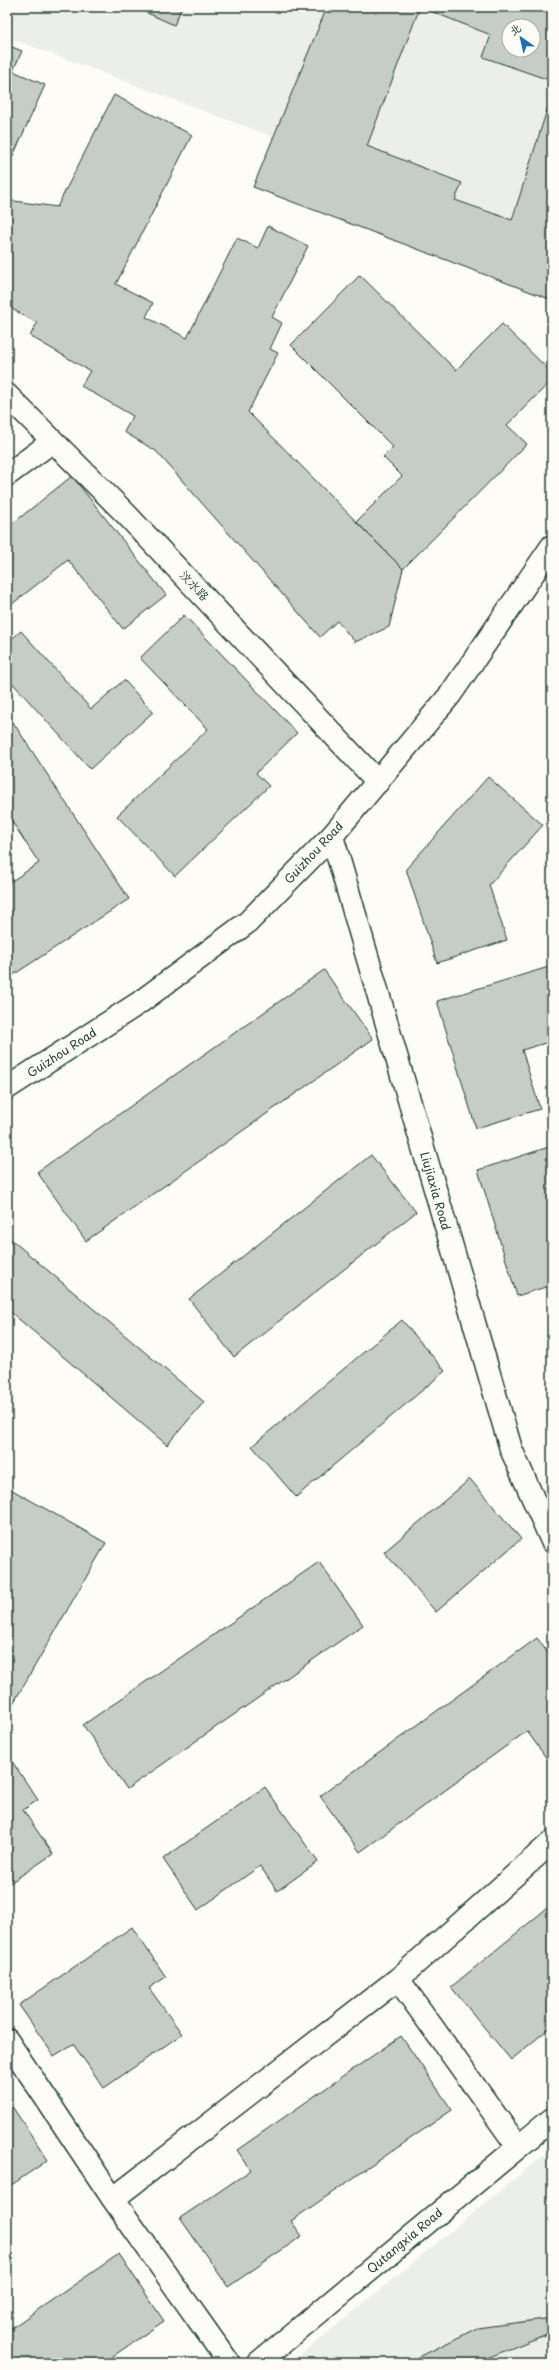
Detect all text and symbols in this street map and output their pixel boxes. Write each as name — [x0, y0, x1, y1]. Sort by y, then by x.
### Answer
north arrow — [501, 18, 541, 58]
text: 北 — [506, 19, 524, 39]
street label: 汶水路 — [176, 566, 214, 605]
street label: Guizhou Road — [280, 817, 347, 888]
street label: Guizhou Road — [23, 1023, 100, 1081]
street label: Liujiaxia Road — [416, 1149, 456, 1232]
street label: Qutangxia Road — [363, 2203, 446, 2277]

